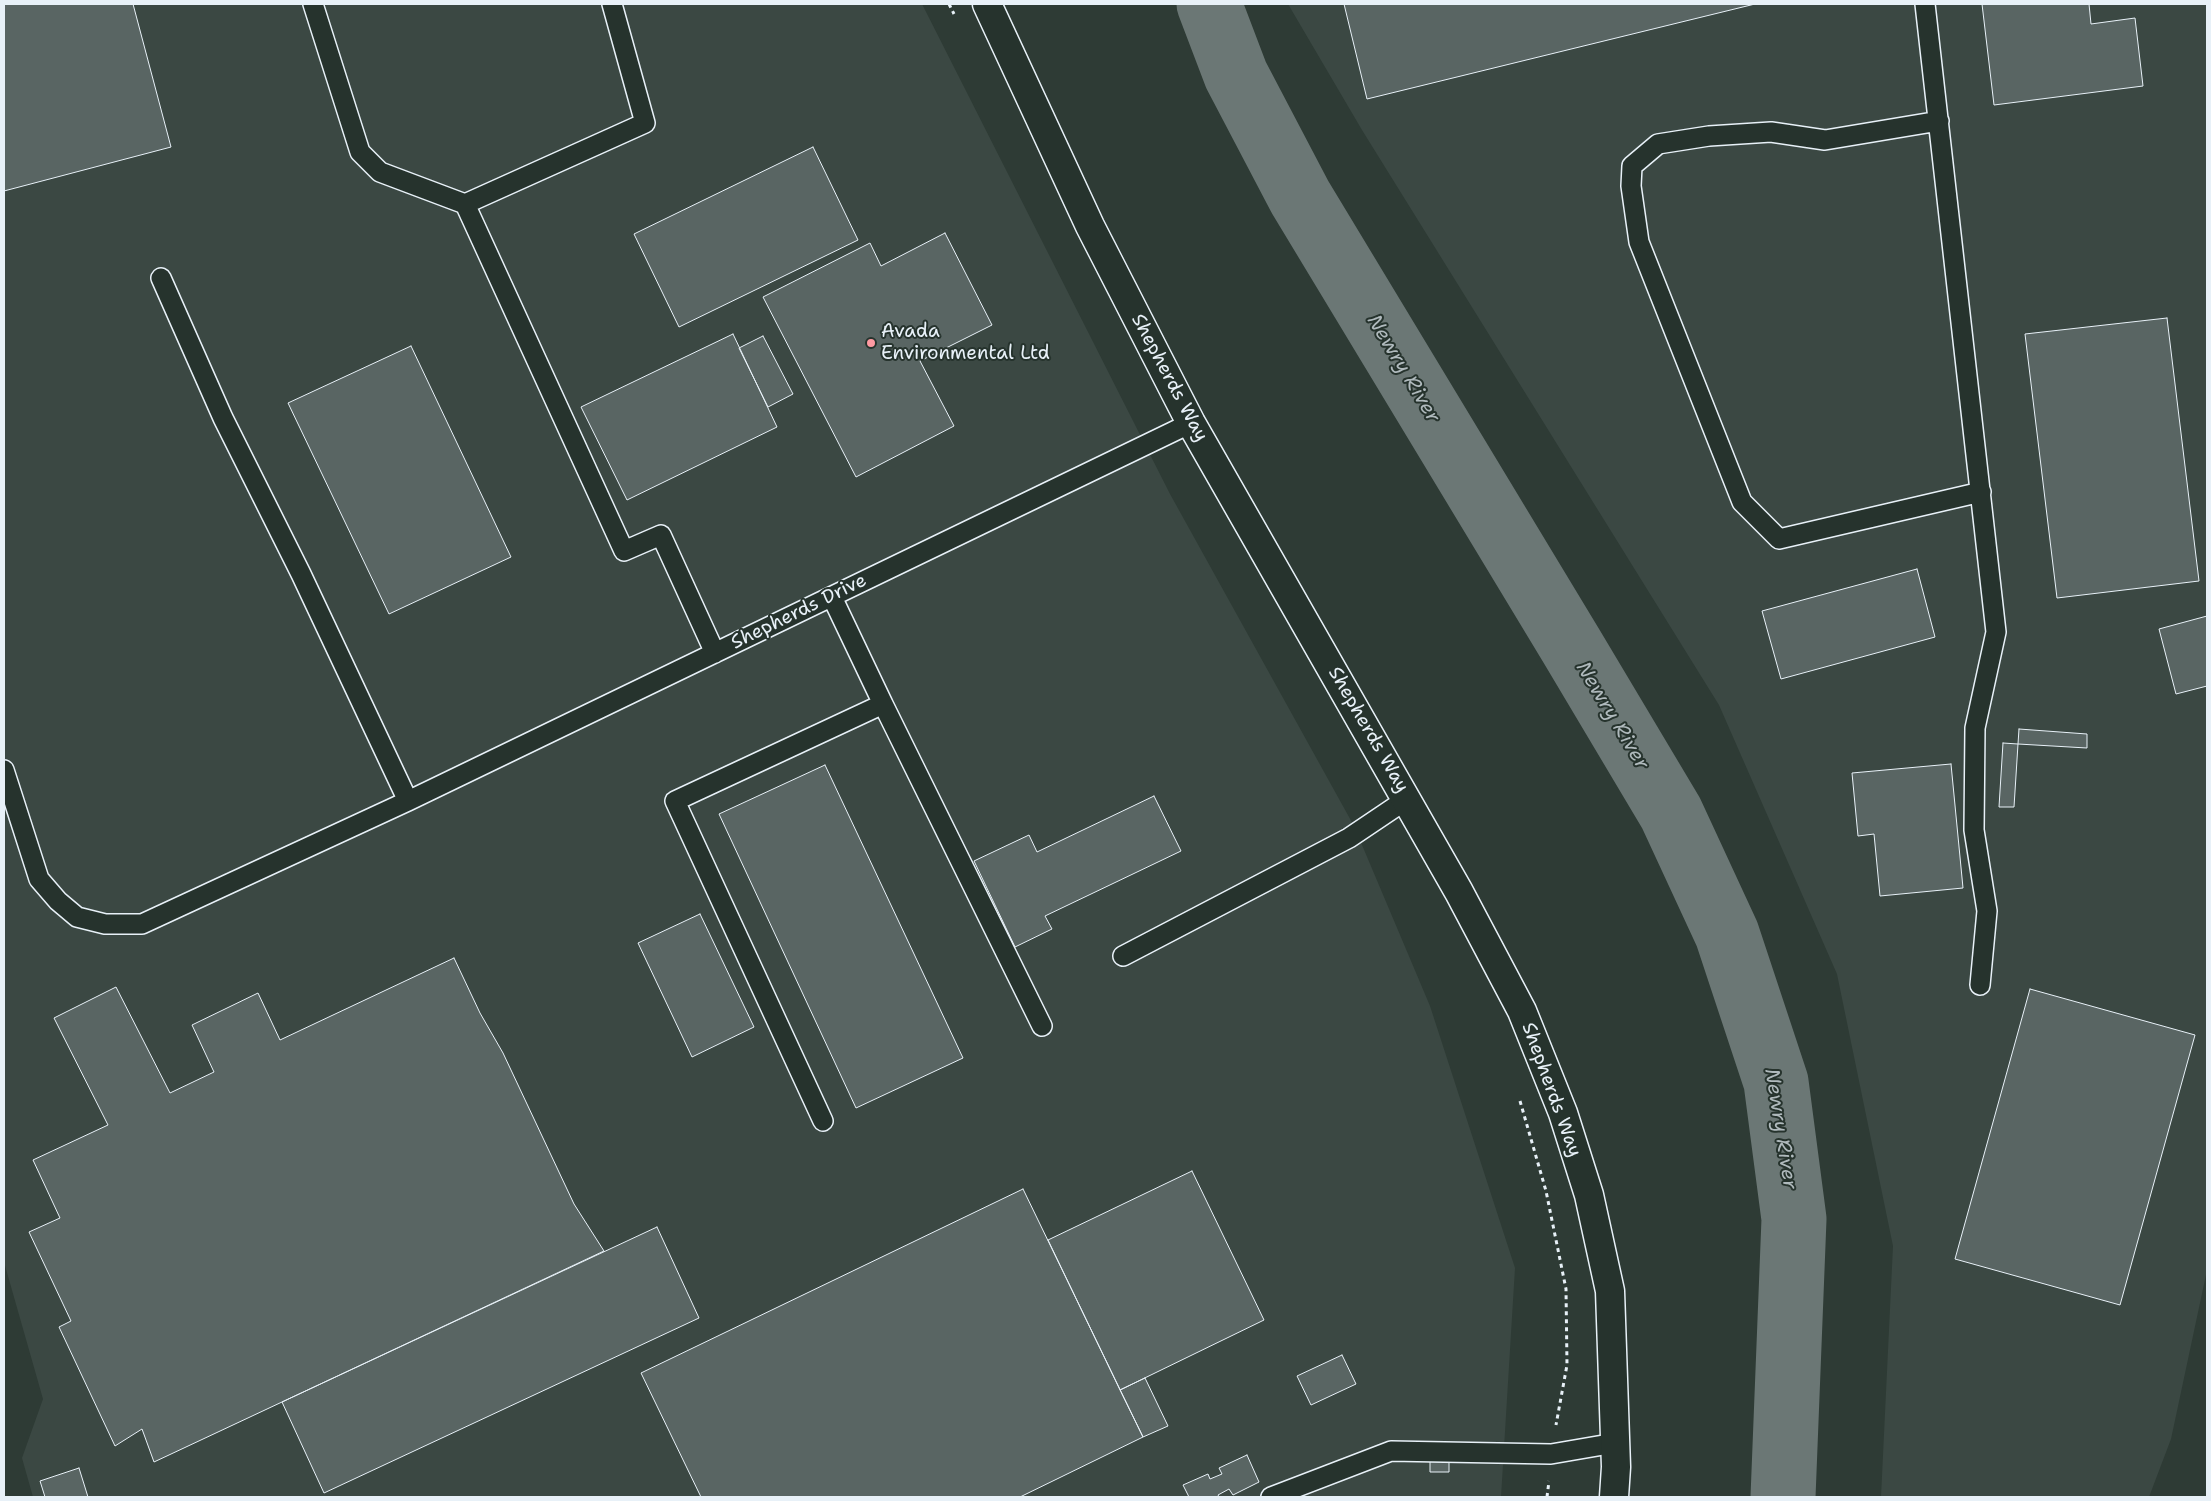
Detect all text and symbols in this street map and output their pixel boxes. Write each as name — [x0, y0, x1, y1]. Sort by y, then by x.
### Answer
street label: Shepherds Way — [1126, 310, 1212, 446]
water label: Newry River — [1361, 311, 1445, 427]
place label: Avada Environmental Ltd — [881, 321, 1050, 365]
marker: Avada Environmental Ltd — [865, 337, 877, 349]
street label: Shepherds Drive — [727, 569, 871, 655]
water label: Newry River — [1570, 658, 1654, 774]
street label: Shepherds Way — [1323, 663, 1413, 797]
street label: Shepherds Way — [1516, 1020, 1586, 1160]
water label: Newry River — [1759, 1067, 1801, 1191]

